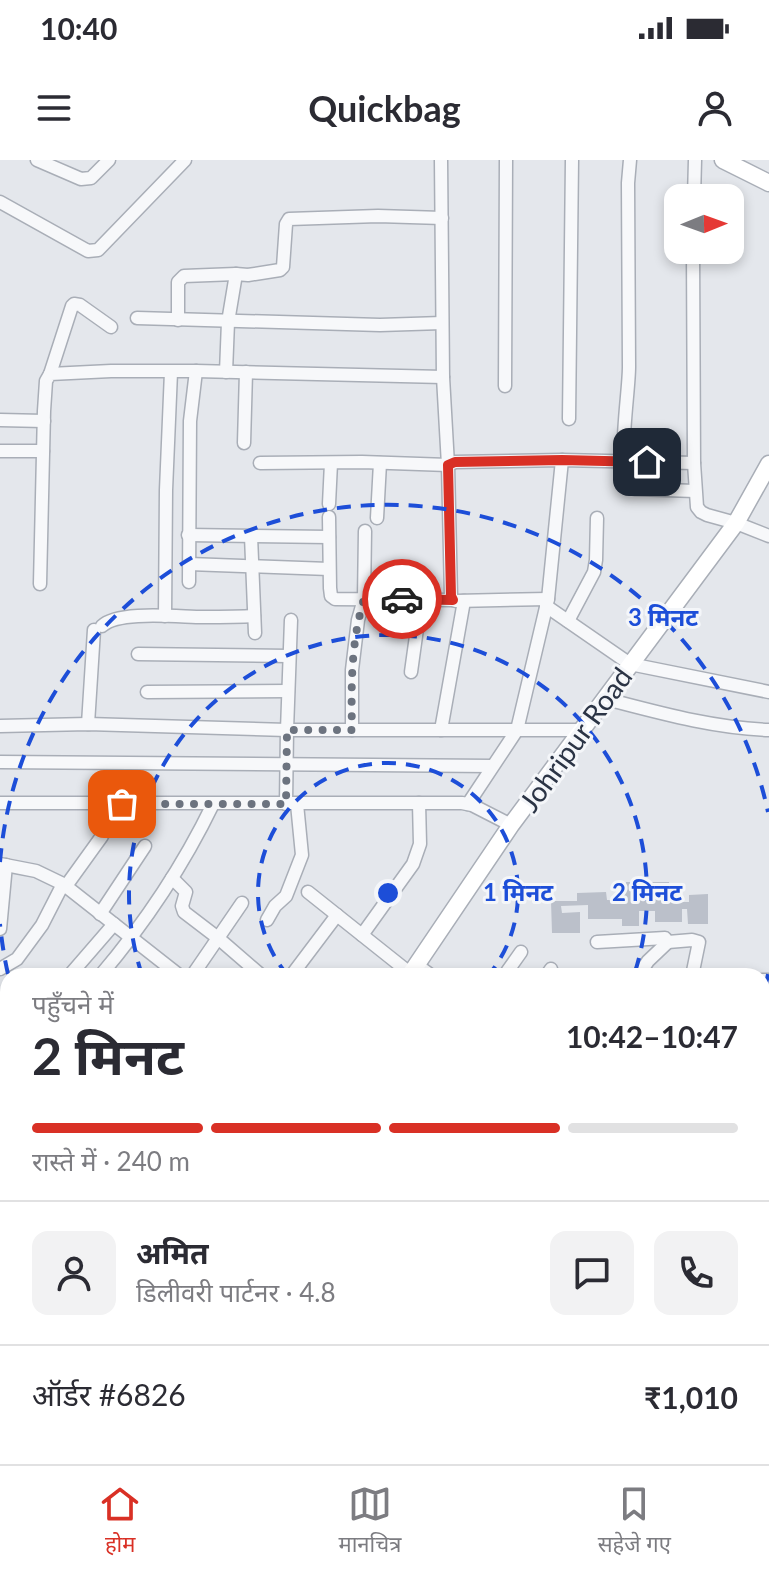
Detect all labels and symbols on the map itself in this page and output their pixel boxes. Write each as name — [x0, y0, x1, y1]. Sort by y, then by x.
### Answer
north arrow — [664, 184, 744, 264]
pin — [613, 428, 681, 496]
courier — [362, 559, 442, 639]
text: 3 मिनट — [628, 602, 699, 631]
street label: Johripur Road — [511, 660, 639, 818]
pin — [88, 770, 156, 838]
text: 1 मिनट — [483, 877, 554, 906]
text: 2 मिनट — [612, 877, 683, 906]
centre of rings — [374, 879, 402, 907]

